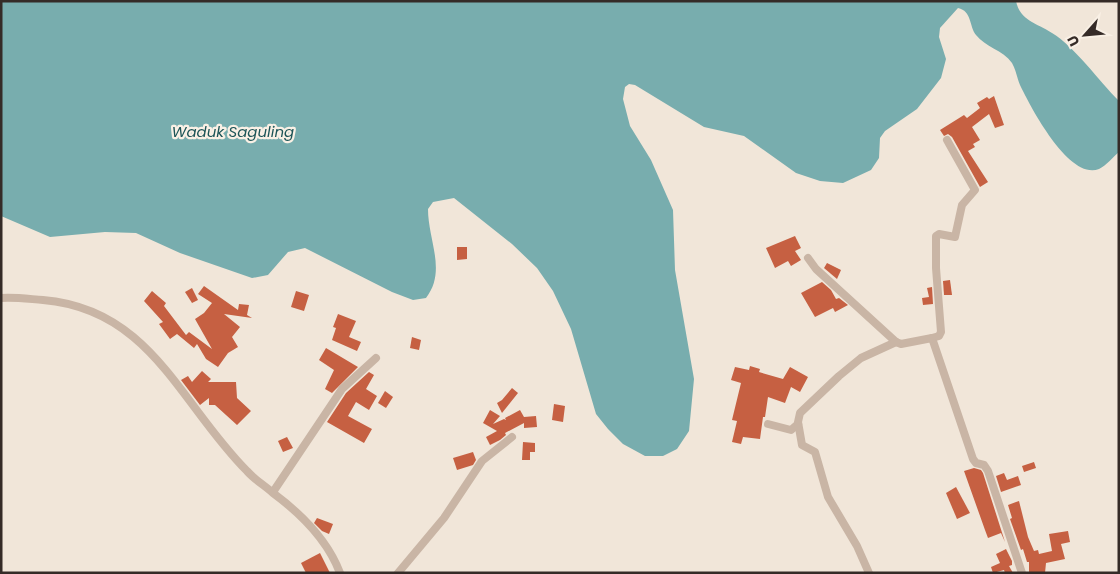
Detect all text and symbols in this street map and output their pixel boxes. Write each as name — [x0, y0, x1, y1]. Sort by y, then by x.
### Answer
north arrow — [1060, 10, 1110, 60]
text: U — [1062, 32, 1085, 50]
water label: Waduk Saguling — [172, 121, 294, 142]

